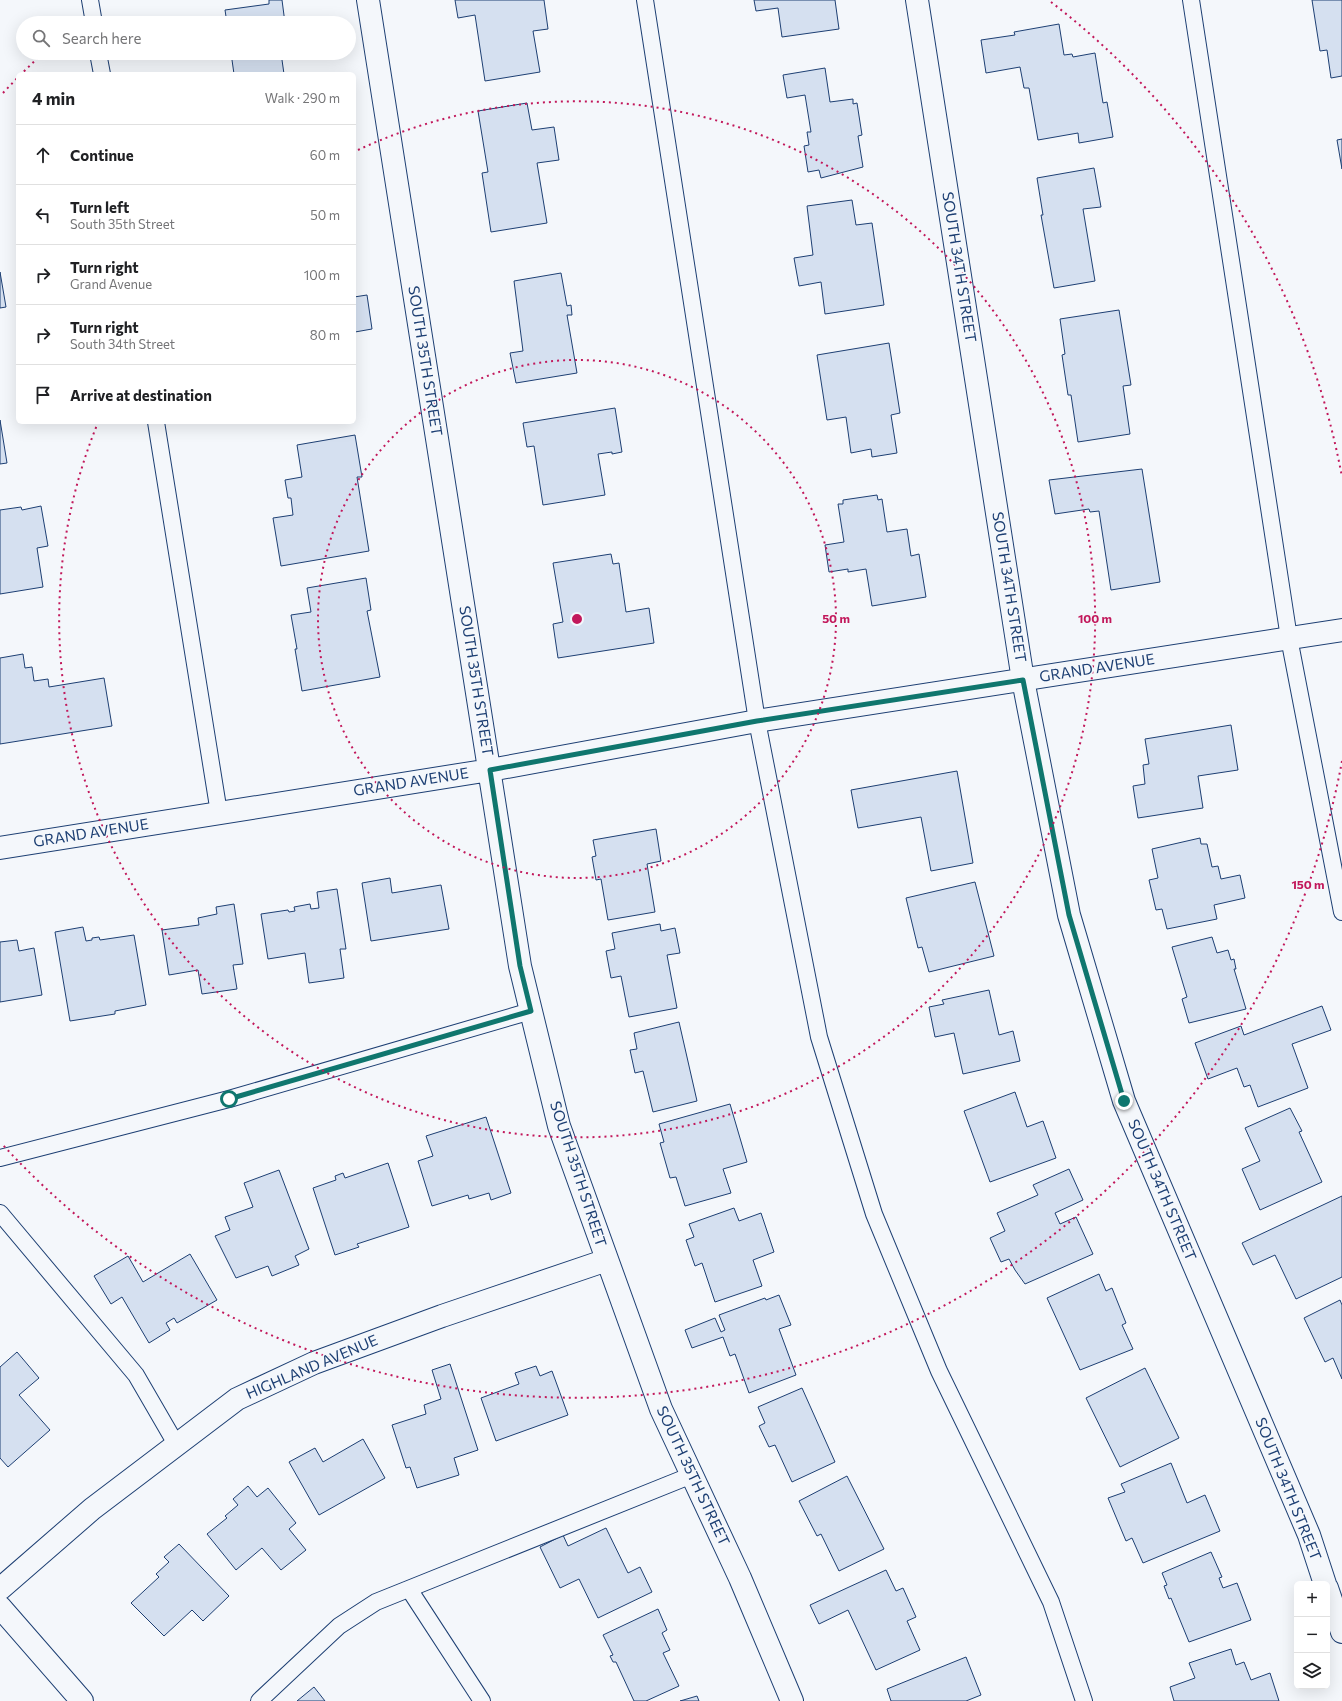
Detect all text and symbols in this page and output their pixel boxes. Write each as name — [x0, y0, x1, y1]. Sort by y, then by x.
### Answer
search box — [16, 16, 356, 60]
icon: search — [30, 27, 52, 49]
text: Search here — [62, 29, 141, 47]
text: 4 min — [32, 88, 75, 109]
text: Walk · 290 m — [265, 90, 340, 106]
icon: ahead — [32, 144, 54, 166]
text: Continue — [70, 146, 134, 164]
text: 60 m — [310, 147, 340, 163]
street label: SOUTH 34TH STREET — [939, 190, 981, 344]
text: Turn left — [70, 198, 129, 216]
icon: left — [32, 204, 54, 226]
text: 50 m — [310, 207, 340, 223]
text: South 35th Street — [70, 216, 175, 232]
text: Turn right — [70, 258, 139, 276]
icon: right — [32, 264, 54, 286]
text: 100 m — [304, 267, 340, 283]
text: Grand Avenue — [70, 276, 152, 292]
street label: SOUTH 35TH STREET — [405, 284, 447, 438]
text: Turn right — [70, 318, 139, 336]
icon: right — [32, 324, 54, 346]
text: 80 m — [310, 327, 340, 343]
text: South 34th Street — [70, 336, 175, 352]
icon: arrive — [32, 384, 54, 406]
text: Arrive at destination — [70, 386, 212, 404]
street label: SOUTH 34TH STREET — [989, 510, 1031, 664]
street label: SOUTH 35TH STREET — [456, 604, 498, 758]
text: 50 m — [822, 611, 850, 625]
text: 100 m — [1078, 611, 1112, 625]
centre of rings — [570, 612, 584, 626]
street label: GRAND AVENUE — [1038, 649, 1156, 685]
street label: GRAND AVENUE — [352, 763, 470, 799]
street label: GRAND AVENUE — [32, 814, 150, 850]
text: 150 m — [1291, 877, 1325, 891]
route start — [220, 1090, 238, 1108]
route end — [1115, 1092, 1133, 1110]
street label: SOUTH 35TH STREET — [547, 1099, 611, 1249]
street label: SOUTH 34TH STREET — [1125, 1116, 1201, 1263]
street label: HIGHLAND AVENUE — [243, 1330, 380, 1402]
street label: SOUTH 35TH STREET — [654, 1403, 734, 1549]
street label: SOUTH 34TH STREET — [1252, 1415, 1326, 1563]
map controls — [1294, 1581, 1330, 1689]
button: + — [1294, 1581, 1330, 1617]
button: − — [1294, 1617, 1330, 1653]
button: layers — [1294, 1653, 1330, 1689]

